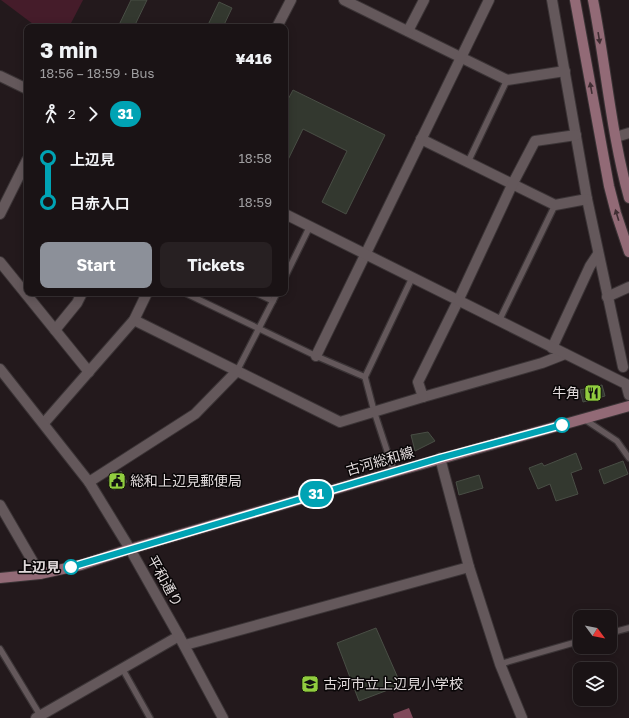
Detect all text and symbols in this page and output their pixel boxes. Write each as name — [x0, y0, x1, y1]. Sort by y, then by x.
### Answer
one-way arrow — [596, 32, 602, 45]
text: 3 min — [40, 36, 98, 63]
text: ¥416 — [235, 49, 272, 67]
text: 18:56 – 18:59 · Bus — [40, 65, 154, 81]
one-way arrow — [588, 82, 594, 94]
icon: walk — [40, 103, 62, 125]
icon: forward — [82, 103, 104, 125]
text: 31 — [118, 105, 133, 122]
text: 2 — [68, 106, 76, 122]
text: 上辺見 — [70, 150, 115, 168]
text: 18:58 — [238, 150, 272, 166]
text: 日赤入口 — [70, 194, 130, 212]
text: 18:59 — [238, 194, 272, 210]
one-way arrow — [614, 209, 620, 221]
button: Start — [40, 242, 152, 288]
button: Tickets — [160, 242, 272, 288]
restaurant icon: 牛角 — [583, 383, 603, 403]
place label: 牛角 — [552, 384, 580, 401]
unlabelled marker — [554, 417, 570, 433]
street label: 古河総和線 — [344, 443, 416, 478]
public building icon: 総和上辺見郵便局 — [107, 471, 127, 491]
place label: 総和上辺見郵便局 — [130, 472, 242, 489]
line badge: 31 — [298, 481, 334, 507]
text: 31 — [308, 485, 324, 502]
street label: 平和通り — [144, 552, 186, 609]
place label: 上辺見 — [18, 558, 60, 575]
marker: 上辺見 — [63, 559, 79, 575]
north arrow — [573, 610, 617, 654]
map controls — [573, 610, 617, 706]
button: layers — [573, 662, 617, 706]
school or university icon: 古河市立上辺見小学校 — [300, 674, 320, 694]
place label: 古河市立上辺見小学校 — [323, 675, 463, 692]

